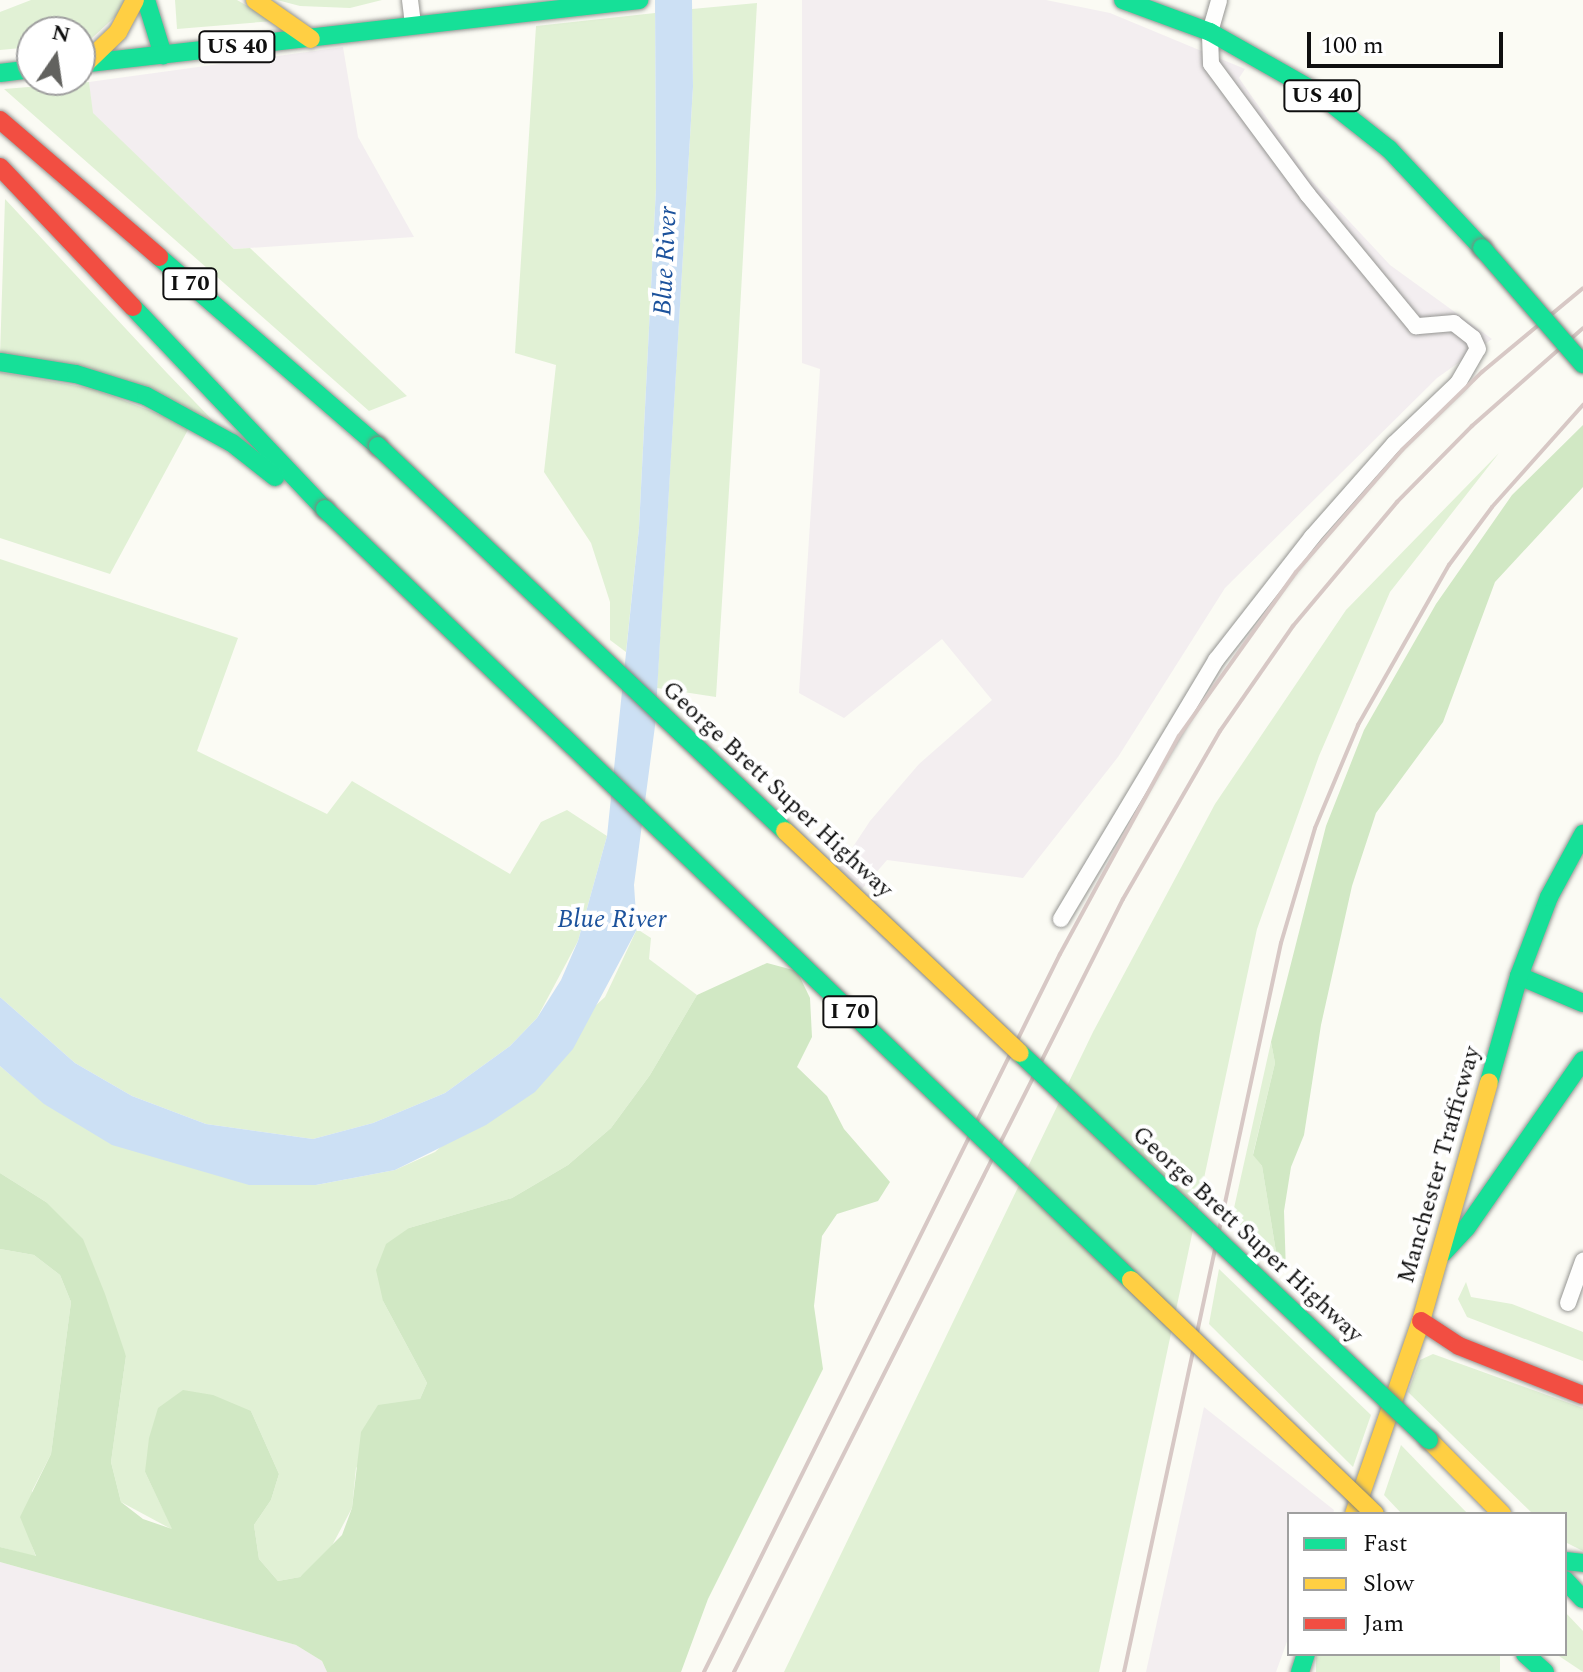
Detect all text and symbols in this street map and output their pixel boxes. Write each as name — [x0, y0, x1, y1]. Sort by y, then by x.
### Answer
north arrow — [16, 16, 96, 96]
text: N — [49, 16, 74, 52]
scale bar — [1311, 16, 1507, 66]
text: 100 m — [1321, 28, 1384, 64]
road number: US 40 — [197, 29, 277, 65]
road number: US 40 — [1282, 78, 1362, 114]
water label: Blue River — [648, 205, 684, 317]
road number: I 70 — [162, 266, 218, 302]
street label: George Brett Super Highway — [656, 676, 898, 904]
water label: Blue River — [557, 904, 667, 936]
road number: I 70 — [822, 994, 878, 1030]
street label: Manchester Trafficway — [1392, 1043, 1488, 1287]
street label: George Brett Super Highway — [1126, 1121, 1368, 1349]
legend — [1287, 1512, 1567, 1656]
text: Fast — [1363, 1526, 1408, 1562]
text: Slow — [1363, 1566, 1414, 1602]
text: Jam — [1363, 1606, 1404, 1642]

